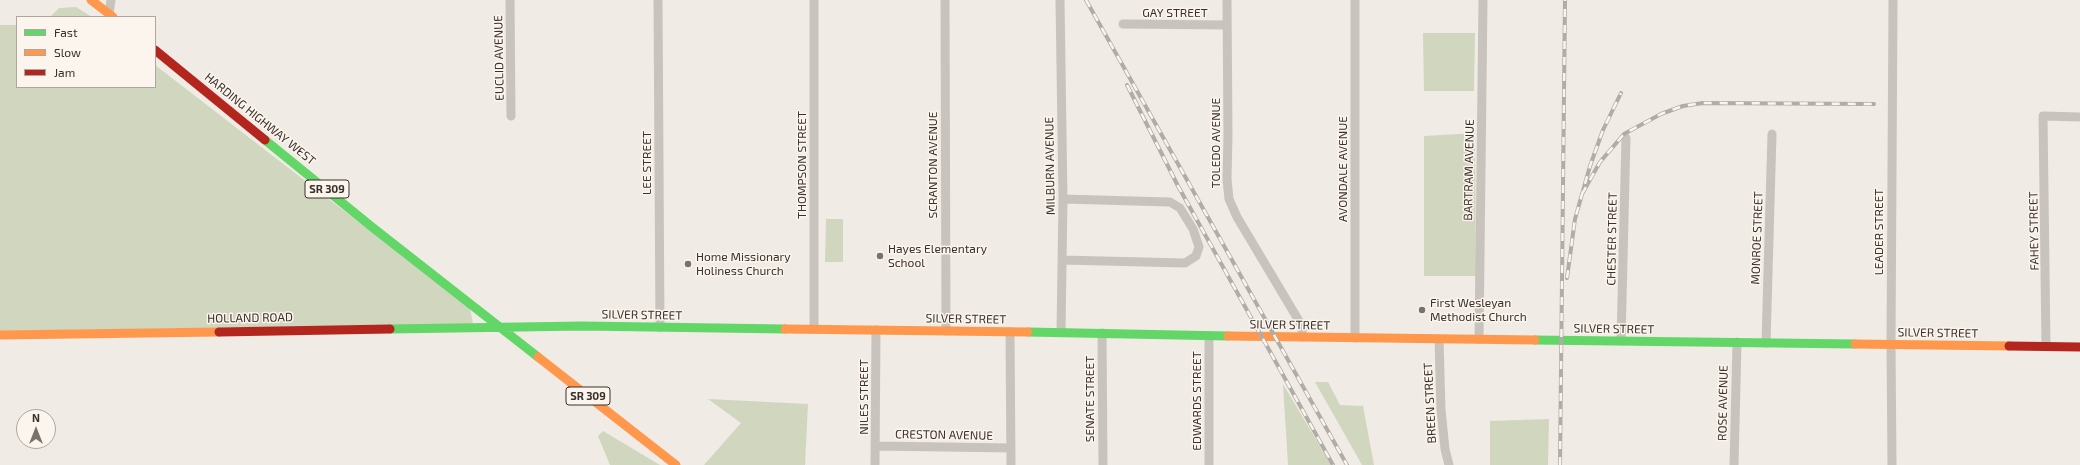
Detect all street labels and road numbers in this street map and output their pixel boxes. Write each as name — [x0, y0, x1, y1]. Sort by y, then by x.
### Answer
street label: GAY STREET — [1142, 6, 1208, 20]
street label: EUCLID AVENUE — [491, 15, 507, 101]
street label: HARDING HIGHWAY WEST — [202, 70, 318, 168]
street label: TOLEDO AVENUE — [1209, 98, 1223, 188]
street label: THOMPSON STREET — [795, 111, 809, 219]
street label: SCRANTON AVENUE — [926, 111, 940, 219]
street label: AVONDALE AVENUE — [1336, 116, 1350, 222]
street label: MILBURN AVENUE — [1042, 117, 1058, 215]
street label: BARTRAM AVENUE — [1461, 119, 1477, 221]
street label: LEE STREET — [640, 131, 654, 195]
road number: SR 309 — [305, 180, 349, 198]
street label: LEADER STREET — [1872, 189, 1886, 275]
street label: MONROE STREET — [1748, 191, 1766, 285]
street label: FAHEY STREET — [2026, 191, 2042, 271]
street label: CHESTER STREET — [1604, 192, 1620, 286]
street label: SILVER STREET — [602, 307, 682, 323]
street label: HOLLAND ROAD — [207, 310, 293, 326]
street label: SILVER STREET — [926, 311, 1006, 327]
street label: SILVER STREET — [1250, 317, 1330, 333]
street label: SILVER STREET — [1574, 321, 1654, 337]
street label: SILVER STREET — [1898, 325, 1978, 341]
street label: EDWARDS STREET — [1190, 351, 1204, 451]
street label: SENATE STREET — [1083, 356, 1097, 442]
street label: NILES STREET — [857, 359, 871, 435]
street label: BREEN STREET — [1421, 362, 1439, 444]
street label: ROSE AVENUE — [1715, 365, 1731, 441]
road number: SR 309 — [566, 387, 610, 405]
street label: CRESTON AVENUE — [895, 427, 993, 443]

